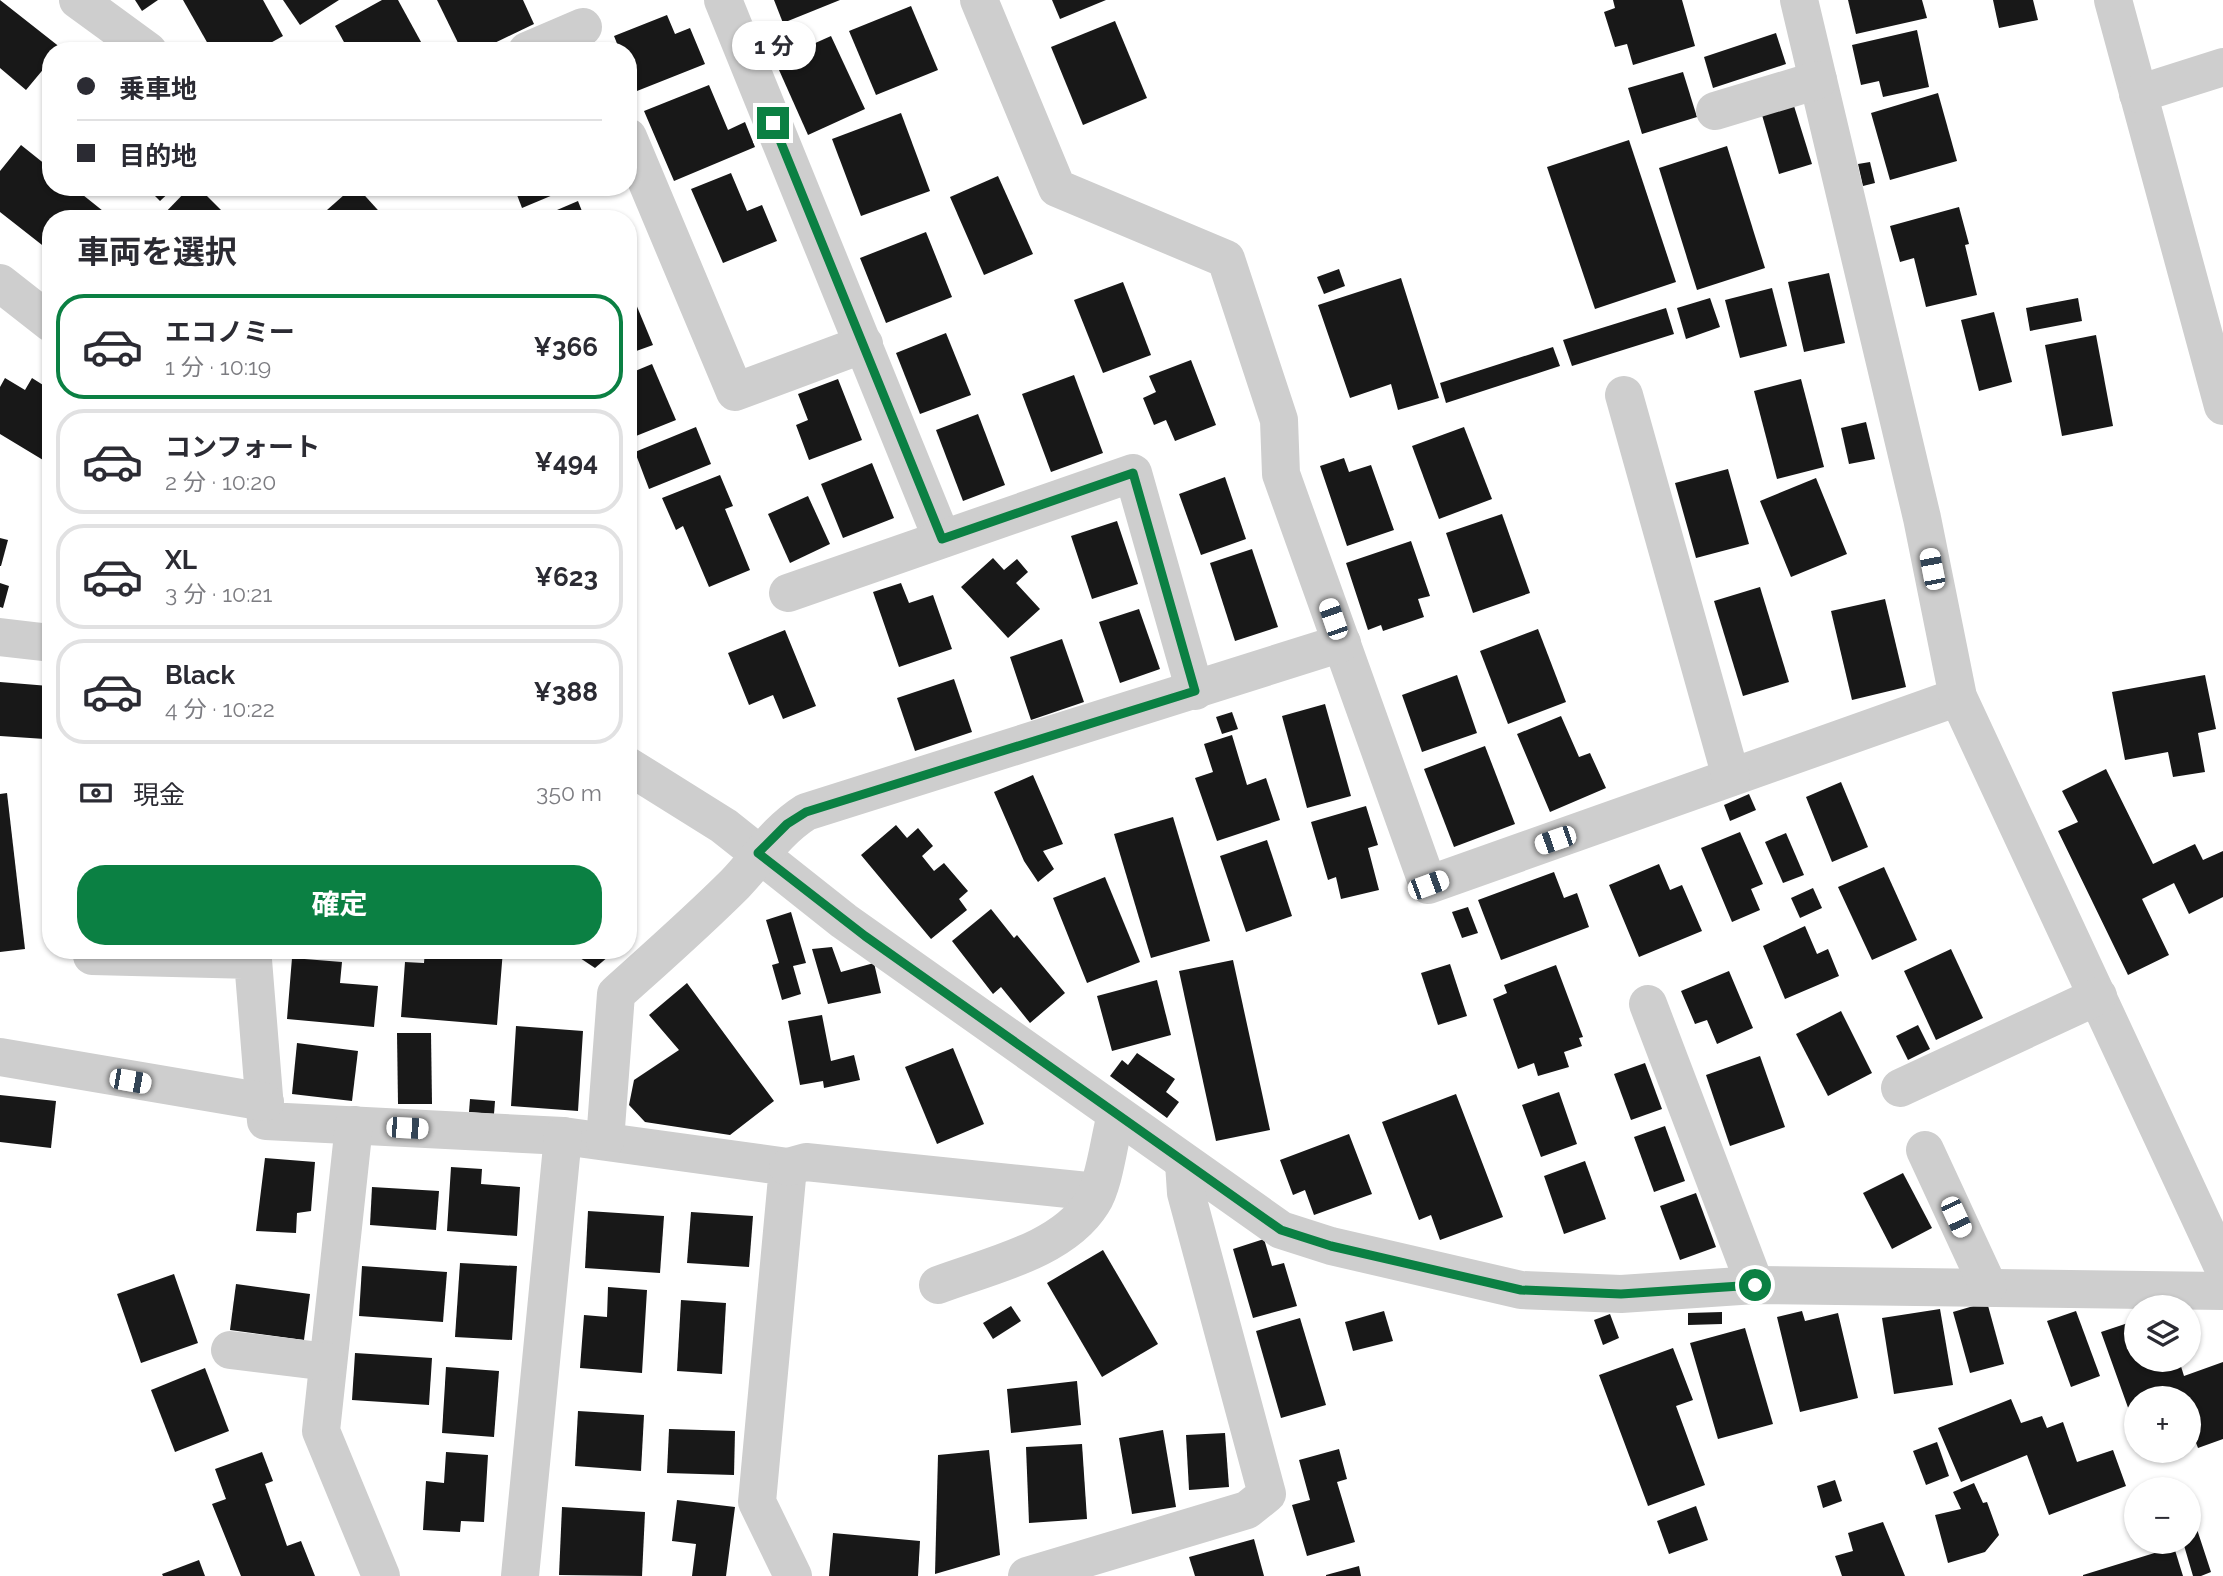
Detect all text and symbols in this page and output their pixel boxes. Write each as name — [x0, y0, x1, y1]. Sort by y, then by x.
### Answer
callout: 1 分 — [731, 22, 815, 71]
text: 1 分 — [754, 32, 794, 59]
text: 乗車地 — [119, 74, 197, 104]
route end — [757, 107, 789, 139]
text: 目的地 — [119, 141, 197, 171]
text: 車両を選択 — [77, 233, 237, 270]
icon: car — [81, 315, 144, 378]
text: エコノミー — [165, 317, 295, 347]
text: ¥366 — [533, 332, 598, 362]
text: 1 分 · 10:19 — [165, 353, 271, 380]
icon: car — [81, 430, 144, 493]
text: コンフォート — [165, 432, 320, 462]
text: ¥494 — [534, 447, 598, 477]
text: 2 分 · 10:20 — [165, 468, 276, 495]
icon: car — [81, 545, 144, 608]
text: XL — [165, 545, 197, 575]
car — [1918, 546, 1947, 592]
text: ¥623 — [535, 562, 598, 592]
text: 3 分 · 10:21 — [165, 580, 272, 607]
car — [1317, 596, 1350, 642]
icon: car — [81, 660, 144, 723]
text: Black — [165, 660, 235, 690]
text: ¥388 — [534, 677, 598, 707]
text: 4 分 · 10:22 — [165, 695, 275, 722]
icon: cash — [77, 774, 115, 812]
text: 350 m — [536, 779, 602, 806]
text: 現金 — [133, 780, 185, 810]
car — [1532, 823, 1579, 857]
button: 確定 — [77, 865, 602, 945]
car — [1405, 868, 1452, 902]
car — [108, 1067, 153, 1095]
car — [386, 1116, 429, 1140]
car — [1938, 1194, 1975, 1240]
route start — [1739, 1269, 1771, 1301]
map controls — [2124, 1295, 2201, 1554]
button: layers — [2124, 1295, 2201, 1372]
button: + — [2124, 1386, 2201, 1463]
button: − — [2124, 1477, 2201, 1554]

